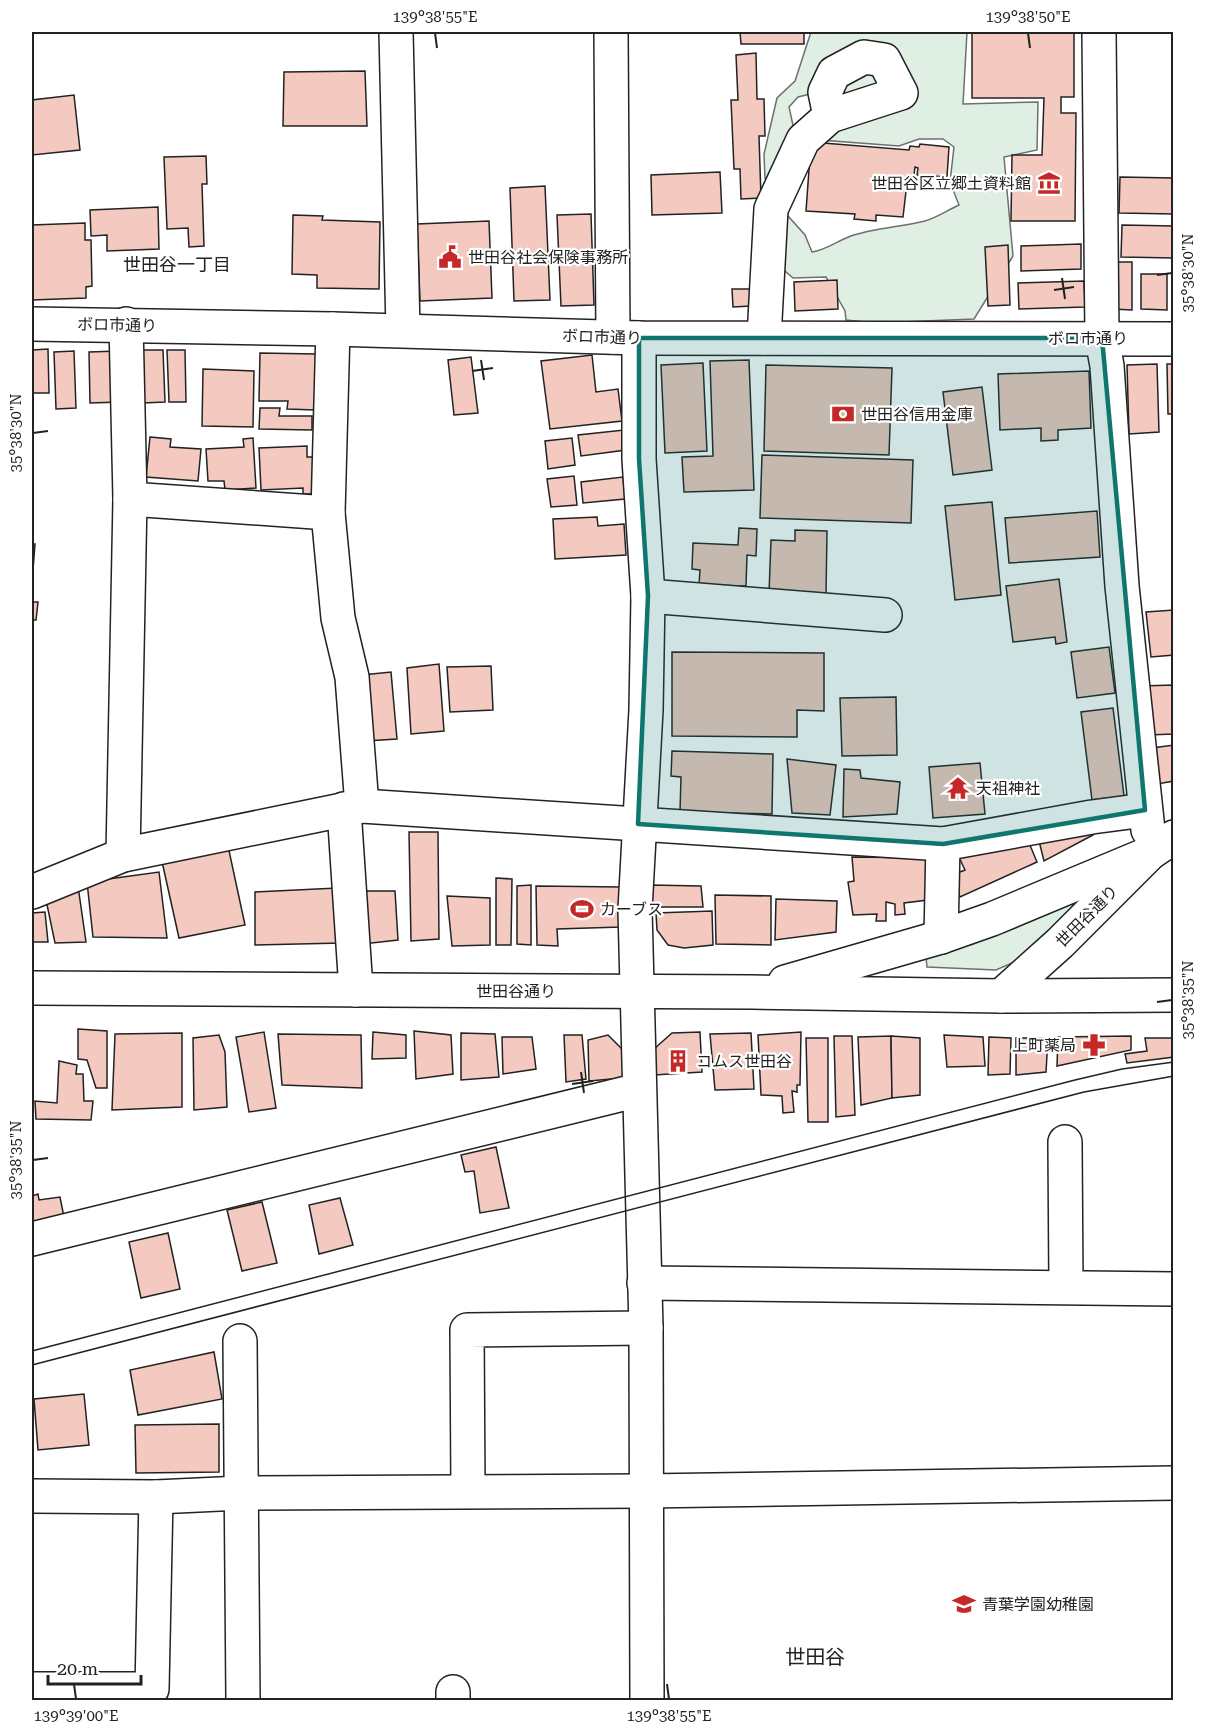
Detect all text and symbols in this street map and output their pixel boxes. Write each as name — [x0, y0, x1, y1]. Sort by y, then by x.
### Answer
text: 139°38'55"E — [392, 8, 478, 26]
text: 139°38'50"E — [985, 8, 1071, 26]
museum icon: 世田谷区立郷土資料館 — [1036, 170, 1062, 196]
place label: 世田谷区立郷土資料館 — [871, 174, 1031, 193]
text: 35°38'30"N — [1179, 233, 1197, 313]
public building icon: 世田谷社会保険事務所 — [437, 244, 463, 270]
place label: 世田谷社会保険事務所 — [468, 248, 628, 267]
district label: 世田谷一丁目 — [123, 254, 231, 275]
street label: ボロ市通り — [77, 315, 157, 335]
street label: ボロ市通り — [562, 326, 642, 348]
street label: ボロ市通り — [1048, 329, 1128, 348]
text: 35°38'30"N — [7, 393, 25, 473]
bank icon: 世田谷信用金庫 — [830, 401, 856, 427]
place label: 世田谷信用金庫 — [861, 405, 973, 424]
temple icon: 天祖神社 — [945, 775, 971, 801]
place label: 天祖神社 — [976, 779, 1040, 798]
street label: 世田谷通り — [1052, 881, 1122, 951]
sports icon: カーブス — [569, 896, 595, 922]
place label: カーブス — [600, 900, 663, 919]
text: 35°38'35"N — [1179, 960, 1197, 1040]
street label: 世田谷通り — [476, 982, 556, 1001]
pharmacy icon: 上町薬局 — [1081, 1032, 1107, 1058]
place label: 上町薬局 — [1012, 1036, 1076, 1055]
building icon: コムス世田谷 — [665, 1048, 691, 1074]
place label: コムス世田谷 — [696, 1052, 792, 1071]
text: 35°38'35"N — [7, 1120, 25, 1200]
school or university icon: 青葉学園幼稚園 — [951, 1591, 977, 1617]
place label: 青葉学園幼稚園 — [982, 1595, 1094, 1614]
district label: 世田谷 — [785, 1645, 845, 1669]
scale bar — [48, 1648, 141, 1686]
text: 20 m — [57, 1658, 98, 1679]
text: 139°39'00"E — [33, 1707, 119, 1725]
text: 139°38'55"E — [626, 1707, 712, 1725]

